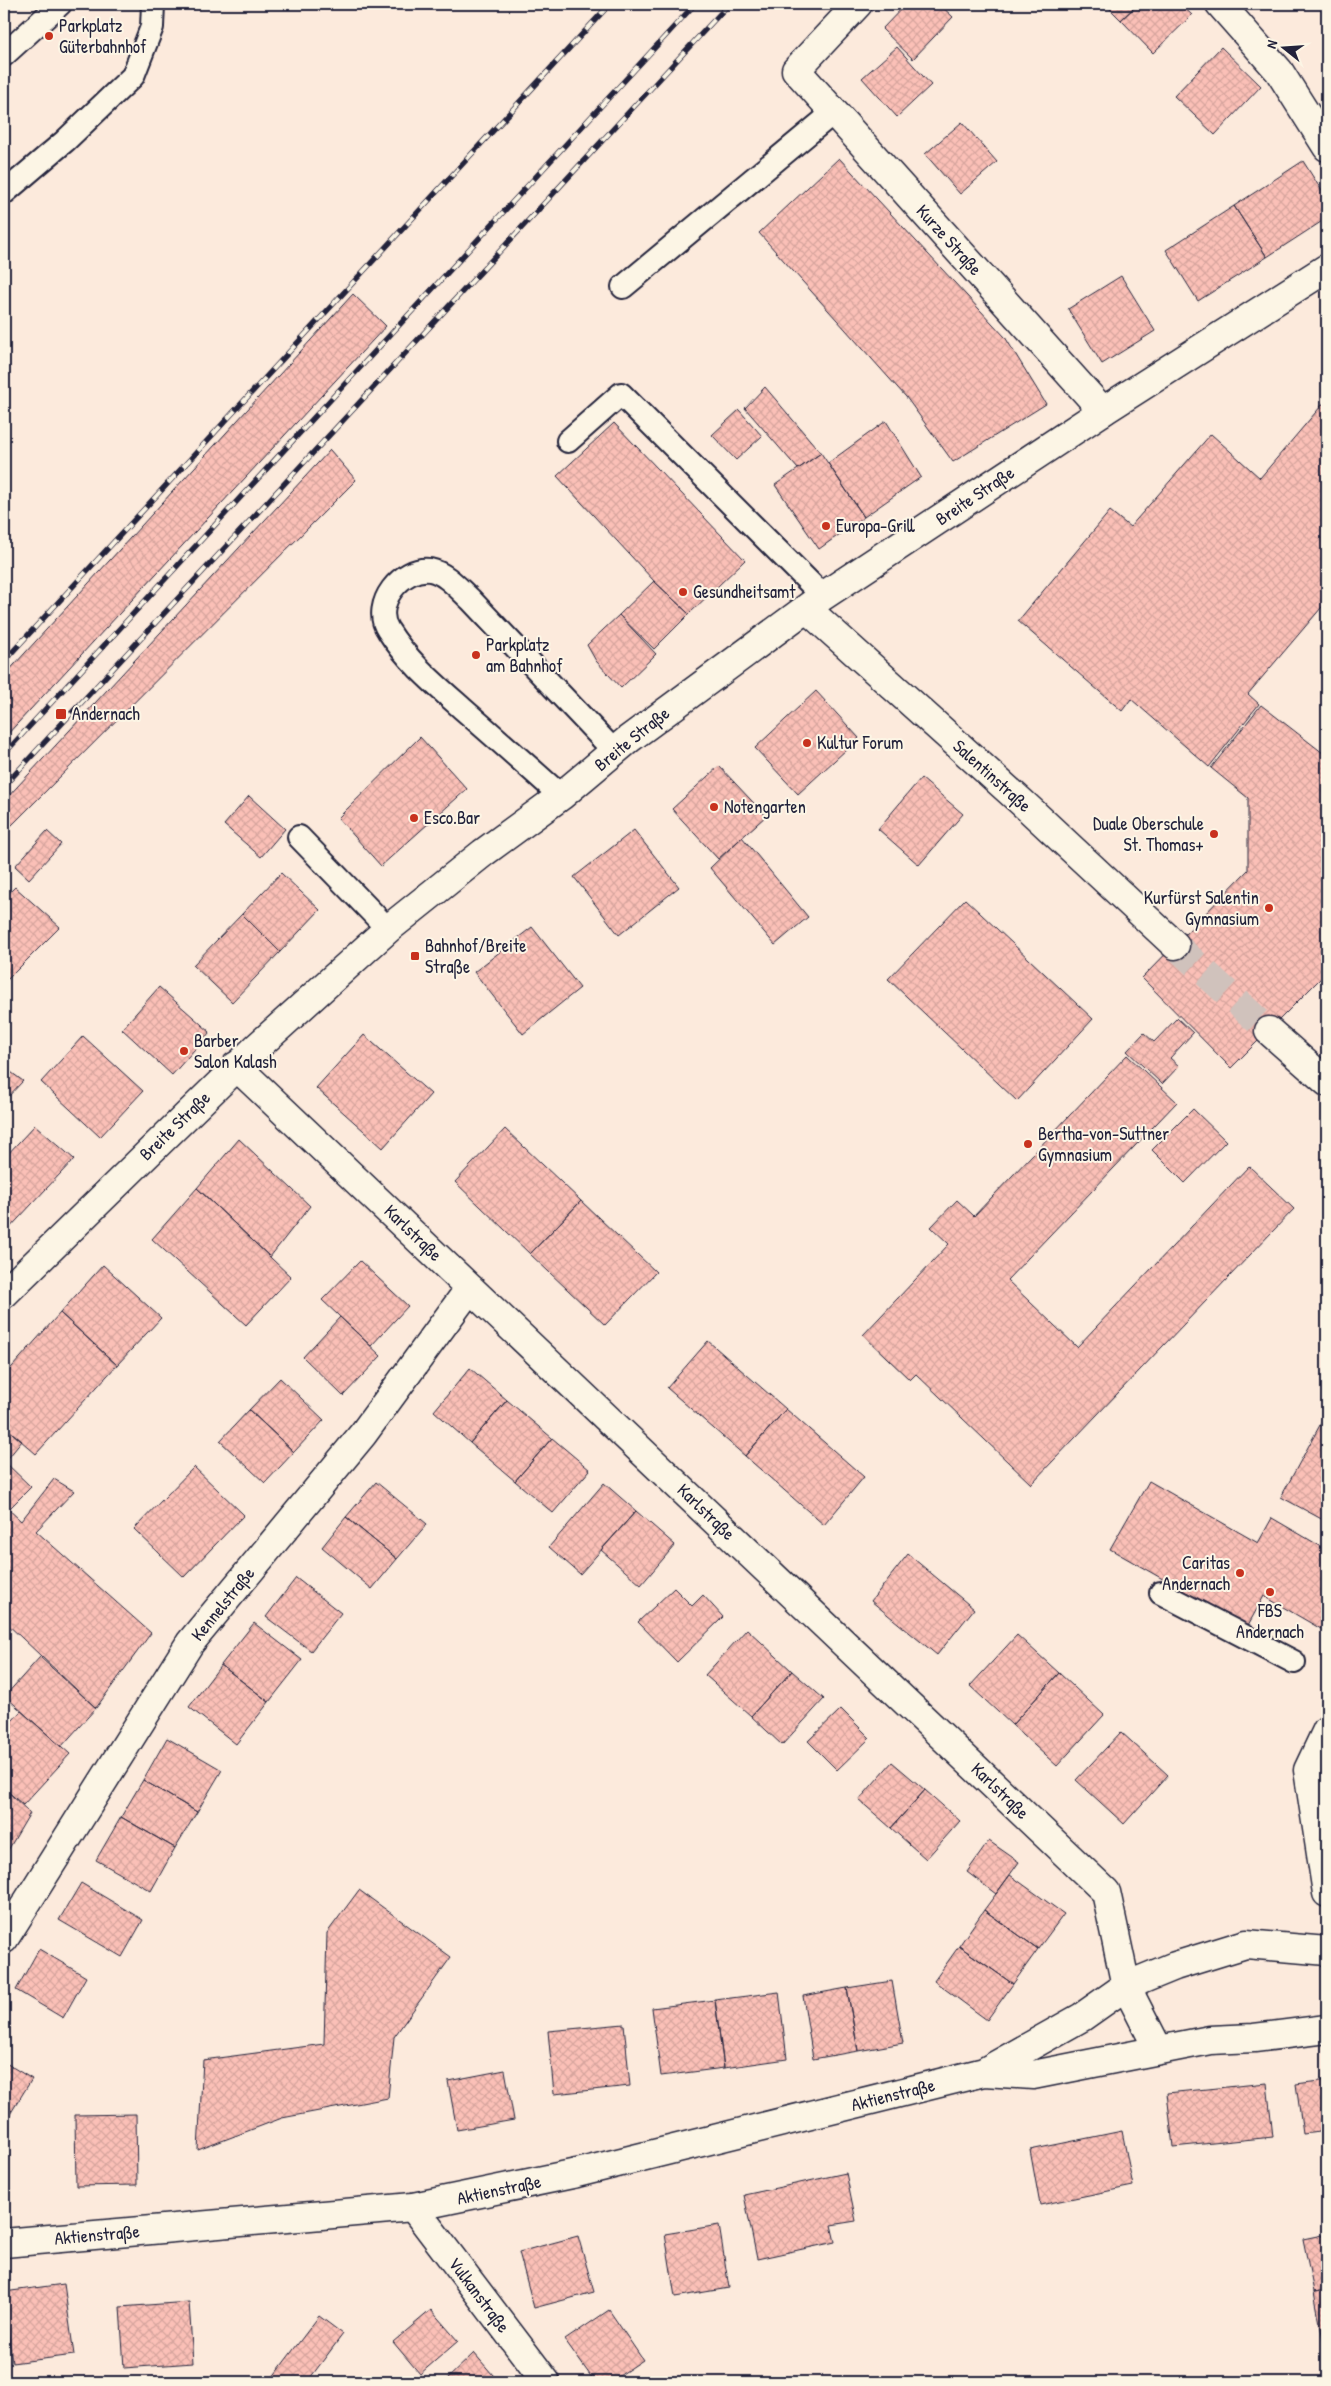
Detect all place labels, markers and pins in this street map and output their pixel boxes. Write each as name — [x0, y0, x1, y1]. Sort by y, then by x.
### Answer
place label: Parkplatz Güterbahnhof — [59, 13, 147, 59]
marker: Parkplatz Güterbahnhof — [43, 30, 55, 42]
place label: Europa-Grill — [836, 513, 915, 538]
marker: Europa-Grill — [820, 520, 832, 532]
place label: Gesundheitsamt — [693, 579, 796, 604]
marker: Gesundheitsamt — [677, 586, 689, 598]
place label: Parkplatz am Bahnhof — [486, 632, 563, 678]
marker: Parkplatz am Bahnhof — [470, 649, 482, 661]
place label: Andernach — [72, 701, 140, 726]
marker: Andernach — [54, 707, 68, 721]
place label: Kultur Forum — [817, 730, 903, 755]
marker: Kultur Forum — [801, 737, 813, 749]
place label: Notengarten — [724, 794, 806, 819]
marker: Notengarten — [708, 801, 720, 813]
place label: Esco.Bar — [424, 805, 480, 830]
place label: Duale Oberschule St. Thomas+ — [1093, 811, 1204, 857]
marker: Esco.Bar — [408, 812, 420, 824]
marker: Duale Oberschule St. Thomas+ — [1208, 828, 1220, 840]
place label: Kurfürst Salentin Gymnasium — [1144, 885, 1259, 931]
marker: Kurfürst Salentin Gymnasium — [1263, 902, 1275, 914]
place label: Bahnhof/Breite Straße — [425, 933, 526, 979]
marker: Bahnhof/Breite Straße — [409, 950, 421, 962]
place label: Barber Salon Kalash — [194, 1028, 277, 1074]
marker: Barber Salon Kalash — [178, 1045, 190, 1057]
place label: Bertha-von-Suttner Gymnasium — [1038, 1121, 1169, 1167]
marker: Bertha-von-Suttner Gymnasium — [1022, 1138, 1034, 1150]
place label: Caritas Andernach — [1162, 1550, 1230, 1596]
marker: Caritas Andernach — [1234, 1567, 1246, 1579]
marker: FBS Andernach — [1264, 1586, 1276, 1598]
place label: FBS Andernach — [1236, 1598, 1304, 1644]

